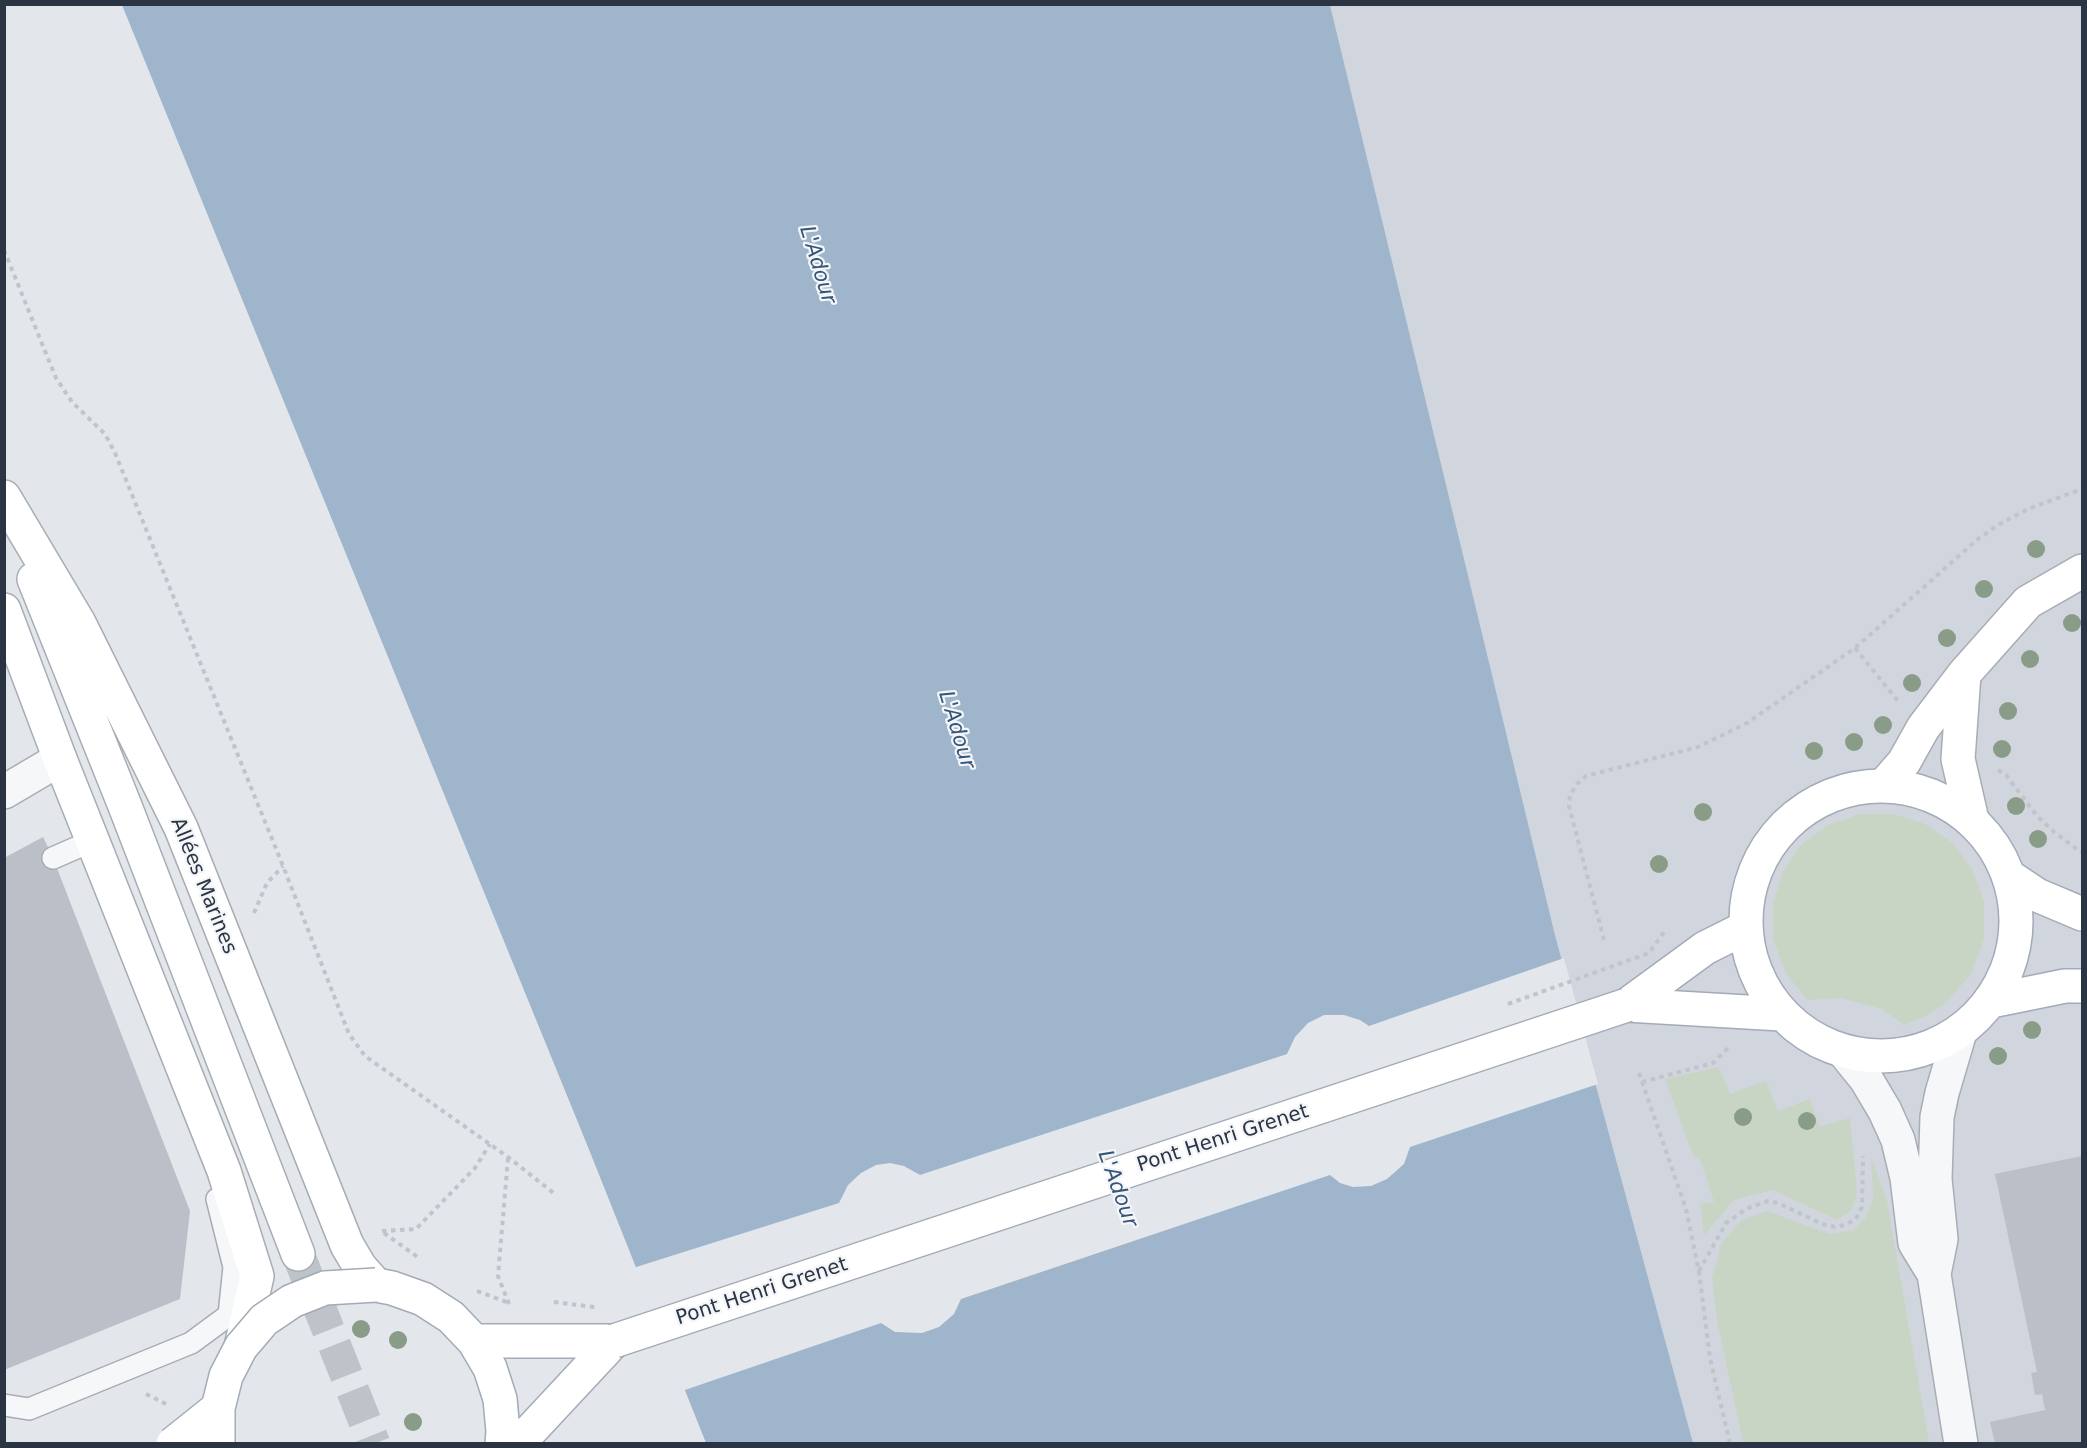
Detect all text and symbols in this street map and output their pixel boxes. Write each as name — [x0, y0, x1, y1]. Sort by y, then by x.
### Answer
water label: L'Adour — [793, 223, 841, 307]
water label: L'Adour — [932, 688, 980, 772]
street label: Allées Marines — [165, 814, 241, 958]
street label: Pont Henri Grenet — [1134, 1100, 1312, 1178]
water label: L'Adour — [1091, 1147, 1143, 1231]
street label: Pont Henri Grenet — [673, 1253, 851, 1331]

